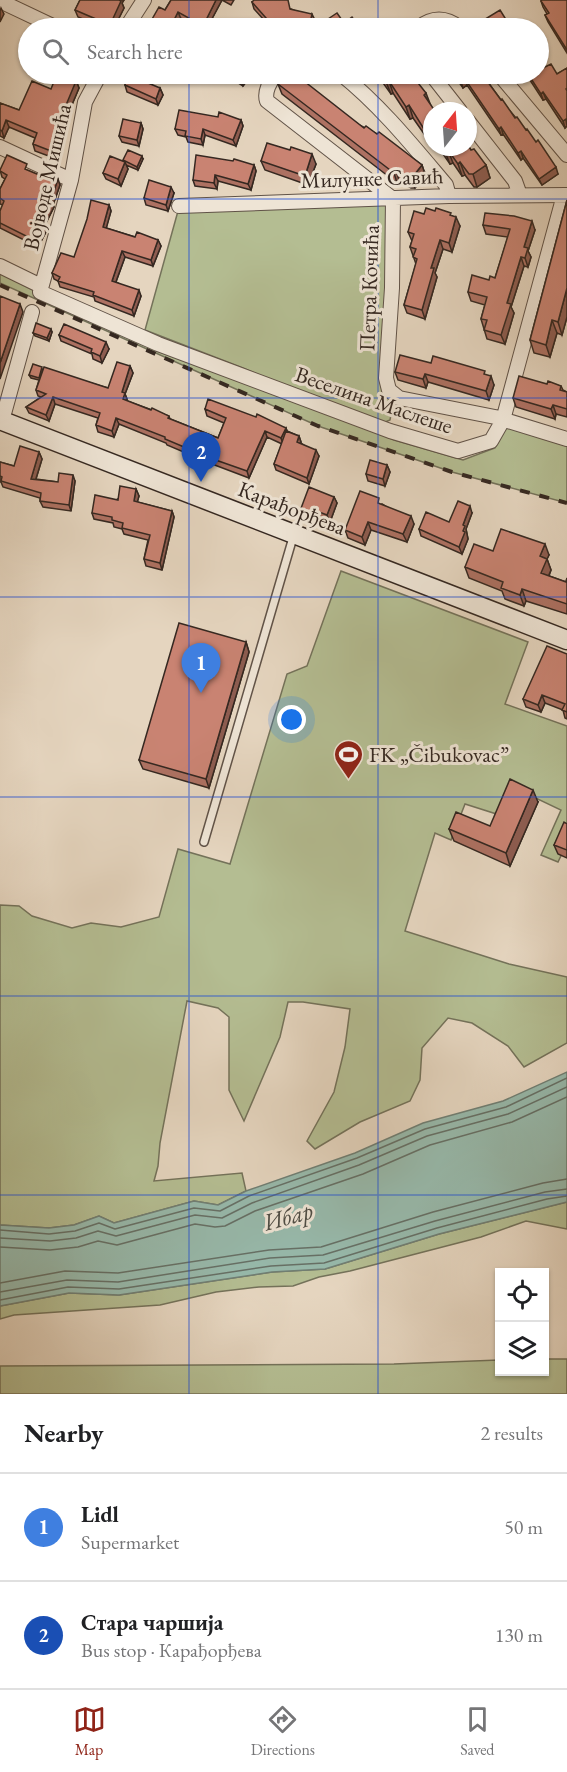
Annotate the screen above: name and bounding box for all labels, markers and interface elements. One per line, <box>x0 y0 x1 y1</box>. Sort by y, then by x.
search box <box>18 18 549 84</box>
icon: search <box>39 35 72 68</box>
text: Search here <box>87 37 182 66</box>
street label: Војводе Мишића <box>16 100 78 253</box>
north arrow <box>423 102 477 156</box>
street label: Милунке Савић <box>300 161 444 195</box>
street label: Петра Кочића <box>352 224 386 352</box>
street label: Веселина Маслеше <box>291 359 457 441</box>
pin: 2 <box>182 432 220 482</box>
street label: Карађорђева <box>234 474 350 542</box>
pin: 1 <box>182 644 220 693</box>
your location <box>277 705 306 734</box>
sports icon: FK „Čibukovac” <box>332 738 364 780</box>
place label: FK „Čibukovac” <box>369 740 509 769</box>
water label: Ибар <box>259 1194 316 1238</box>
map controls <box>495 1268 549 1376</box>
button: locate <box>495 1268 549 1322</box>
button: layers <box>495 1322 549 1376</box>
text: Nearby <box>24 1416 104 1450</box>
text: 2 results <box>480 1420 543 1446</box>
text: Lidl <box>81 1500 119 1529</box>
text: 1 <box>38 1514 49 1540</box>
text: 50 m <box>504 1514 543 1540</box>
text: Supermarket <box>81 1529 179 1555</box>
text: Стара чаршија <box>81 1608 223 1637</box>
text: 2 <box>38 1622 49 1648</box>
text: 130 m <box>495 1622 543 1648</box>
text: Bus stop · Карађорђева <box>81 1637 262 1663</box>
tab: Map <box>73 1703 106 1760</box>
tab: Directions <box>251 1703 315 1760</box>
tab: Saved <box>460 1703 494 1760</box>

